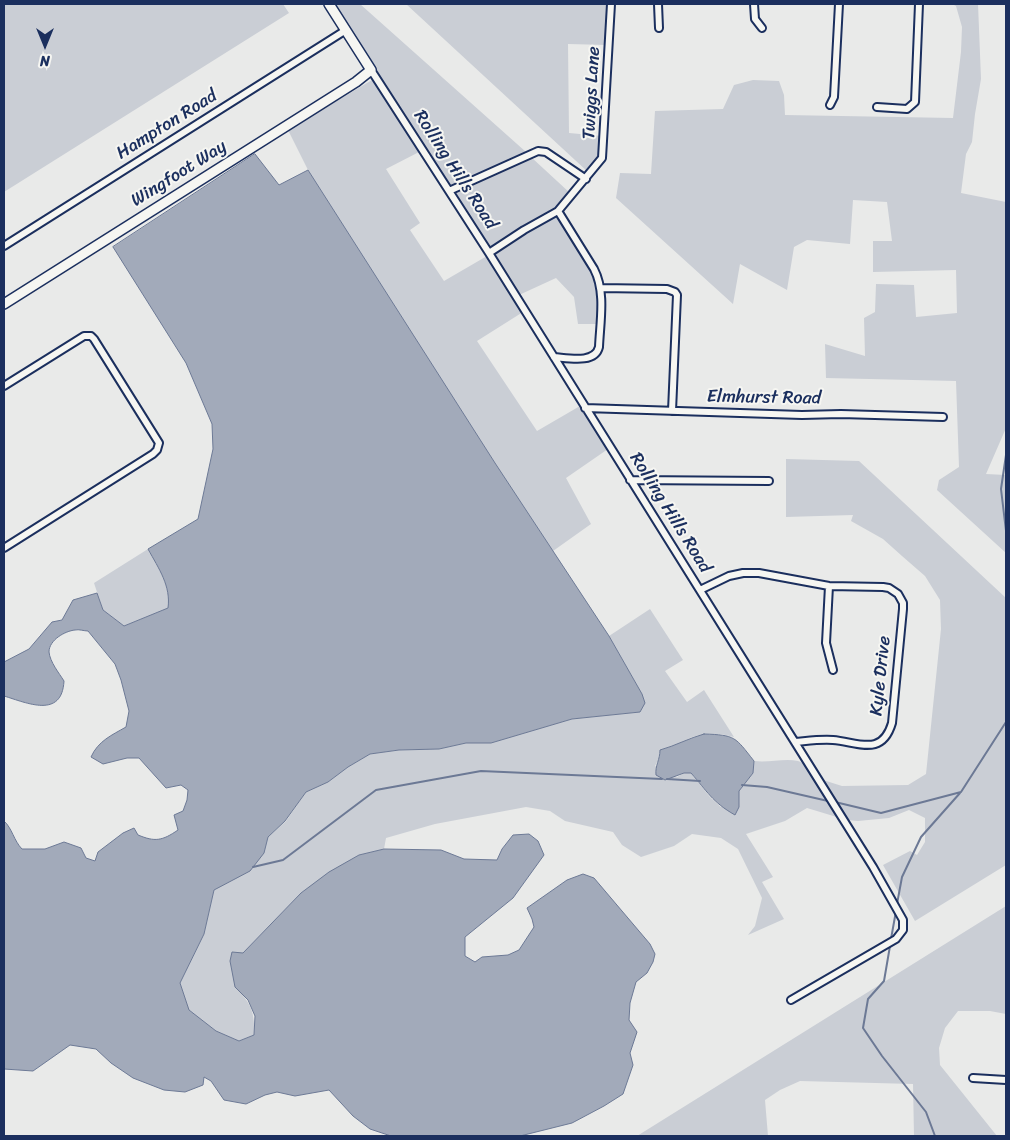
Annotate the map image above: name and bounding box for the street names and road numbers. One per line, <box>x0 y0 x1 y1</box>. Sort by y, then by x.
street label: Twiggs Lane <box>579 46 605 140</box>
street label: Hampton Road <box>113 86 221 164</box>
street label: Rolling Hills Road <box>409 106 501 234</box>
street label: Wingfoot Way <box>127 136 231 212</box>
street label: Elmhurst Road <box>707 386 821 410</box>
street label: Rolling Hills Road <box>624 449 716 577</box>
street label: Kyle Drive <box>866 635 896 717</box>

